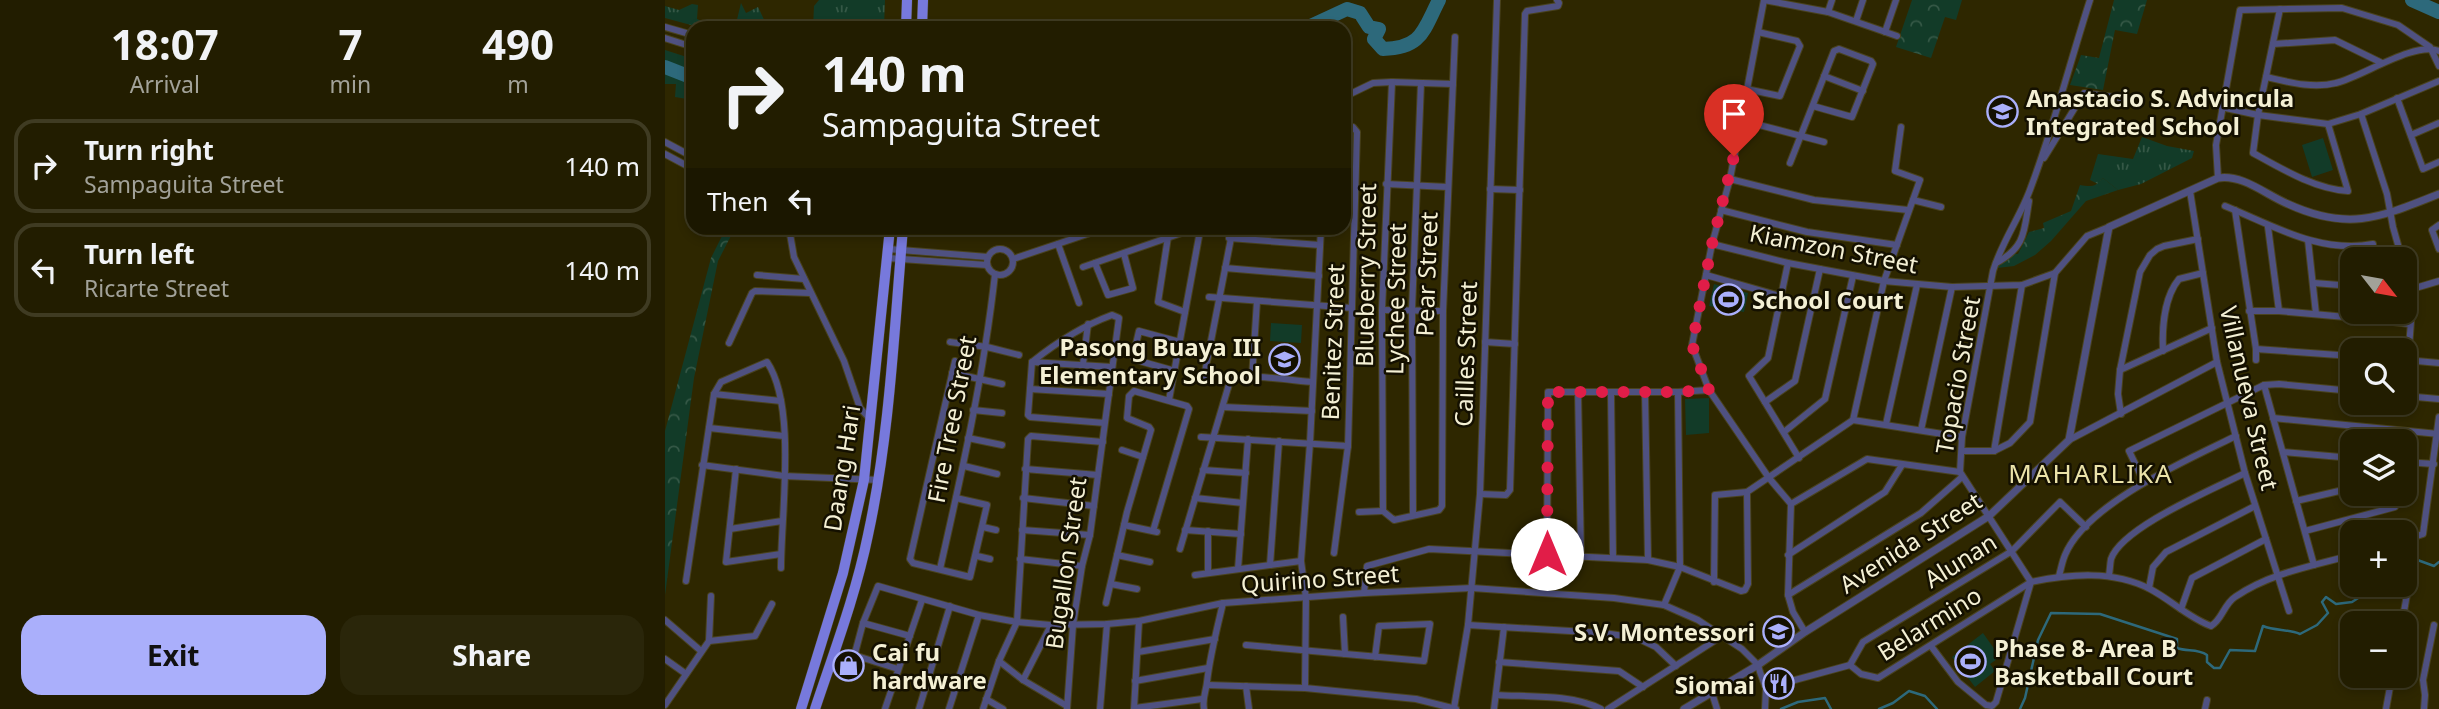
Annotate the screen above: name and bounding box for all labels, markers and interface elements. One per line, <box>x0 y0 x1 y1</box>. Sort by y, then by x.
text: 18:07 <box>111 15 219 72</box>
text: 7 <box>338 15 362 72</box>
text: 490 <box>482 15 554 72</box>
text: 140 m <box>822 40 967 106</box>
icon: right <box>707 49 798 140</box>
text: Arrival <box>130 68 200 100</box>
text: min <box>330 68 371 100</box>
text: m <box>507 68 529 100</box>
place label: Anastacio S. Advincula Integrated School <box>2026 81 2294 142</box>
pin <box>1704 84 1764 156</box>
school or university icon: Anastacio S. Advincula Integrated School <box>1986 94 2020 128</box>
icon: arrive <box>1715 95 1753 133</box>
text: Sampaguita Street <box>822 103 1100 146</box>
text: Turn right <box>84 132 214 168</box>
icon: right <box>25 147 63 185</box>
text: 140 m <box>564 148 640 184</box>
text: Sampaguita Street <box>84 168 284 200</box>
icon: left <box>782 182 820 220</box>
text: Then <box>707 183 768 219</box>
street label: Blueberry Street <box>1347 183 1383 367</box>
street label: Pear Street <box>1407 211 1445 337</box>
street label: Kiamzon Street <box>1747 216 1921 281</box>
street label: Lychee Street <box>1377 223 1413 375</box>
text: Turn left <box>84 236 195 272</box>
north arrow <box>2340 247 2417 324</box>
map controls <box>2340 247 2417 688</box>
icon: left <box>25 251 63 289</box>
text: 140 m <box>564 252 640 288</box>
street label: Benitez Street <box>1313 263 1351 421</box>
text: Ricarte Street <box>84 272 229 304</box>
street label: Cailles Street <box>1446 280 1484 427</box>
sports icon: School Court <box>1712 282 1746 316</box>
place label: School Court <box>1752 283 1904 316</box>
street label: Topacio Street <box>1927 293 1987 457</box>
street label: Villanueva Street <box>2213 303 2287 494</box>
place label: Pasong Buaya III Elementary School <box>1039 330 1261 391</box>
street label: Fire Tree Street <box>919 332 983 505</box>
button: search <box>2340 338 2417 415</box>
school or university icon: Pasong Buaya III Elementary School <box>1267 343 1301 377</box>
street label: Daang Hari <box>815 402 867 534</box>
button: layers <box>2340 429 2417 506</box>
district label: MAHARLIKA <box>2008 455 2174 491</box>
street label: Bugallon Street <box>1037 474 1093 651</box>
street label: Avenida Street <box>1832 483 1988 600</box>
position arrow <box>1510 517 1584 591</box>
button: + <box>2340 520 2417 597</box>
street label: Alunan <box>1918 525 2002 595</box>
street label: Quirino Street <box>1240 556 1401 600</box>
street label: Belarmino <box>1871 578 1987 668</box>
button: − <box>2340 611 2417 688</box>
school or university icon: S.V. Montessori <box>1761 614 1795 648</box>
button: Exit <box>21 615 326 695</box>
button: Share <box>340 615 644 695</box>
place label: S.V. Montessori <box>1574 615 1755 648</box>
place label: Phase 8- Area B Basketball Court <box>1994 631 2193 692</box>
place label: Cai fu hardware <box>872 635 987 696</box>
sports icon: Phase 8- Area B Basketball Court <box>1954 644 1988 678</box>
shop icon: Cai fu hardware <box>832 648 866 682</box>
restaurant icon: Siomai <box>1761 667 1795 701</box>
place label: Siomai <box>1675 668 1755 701</box>

